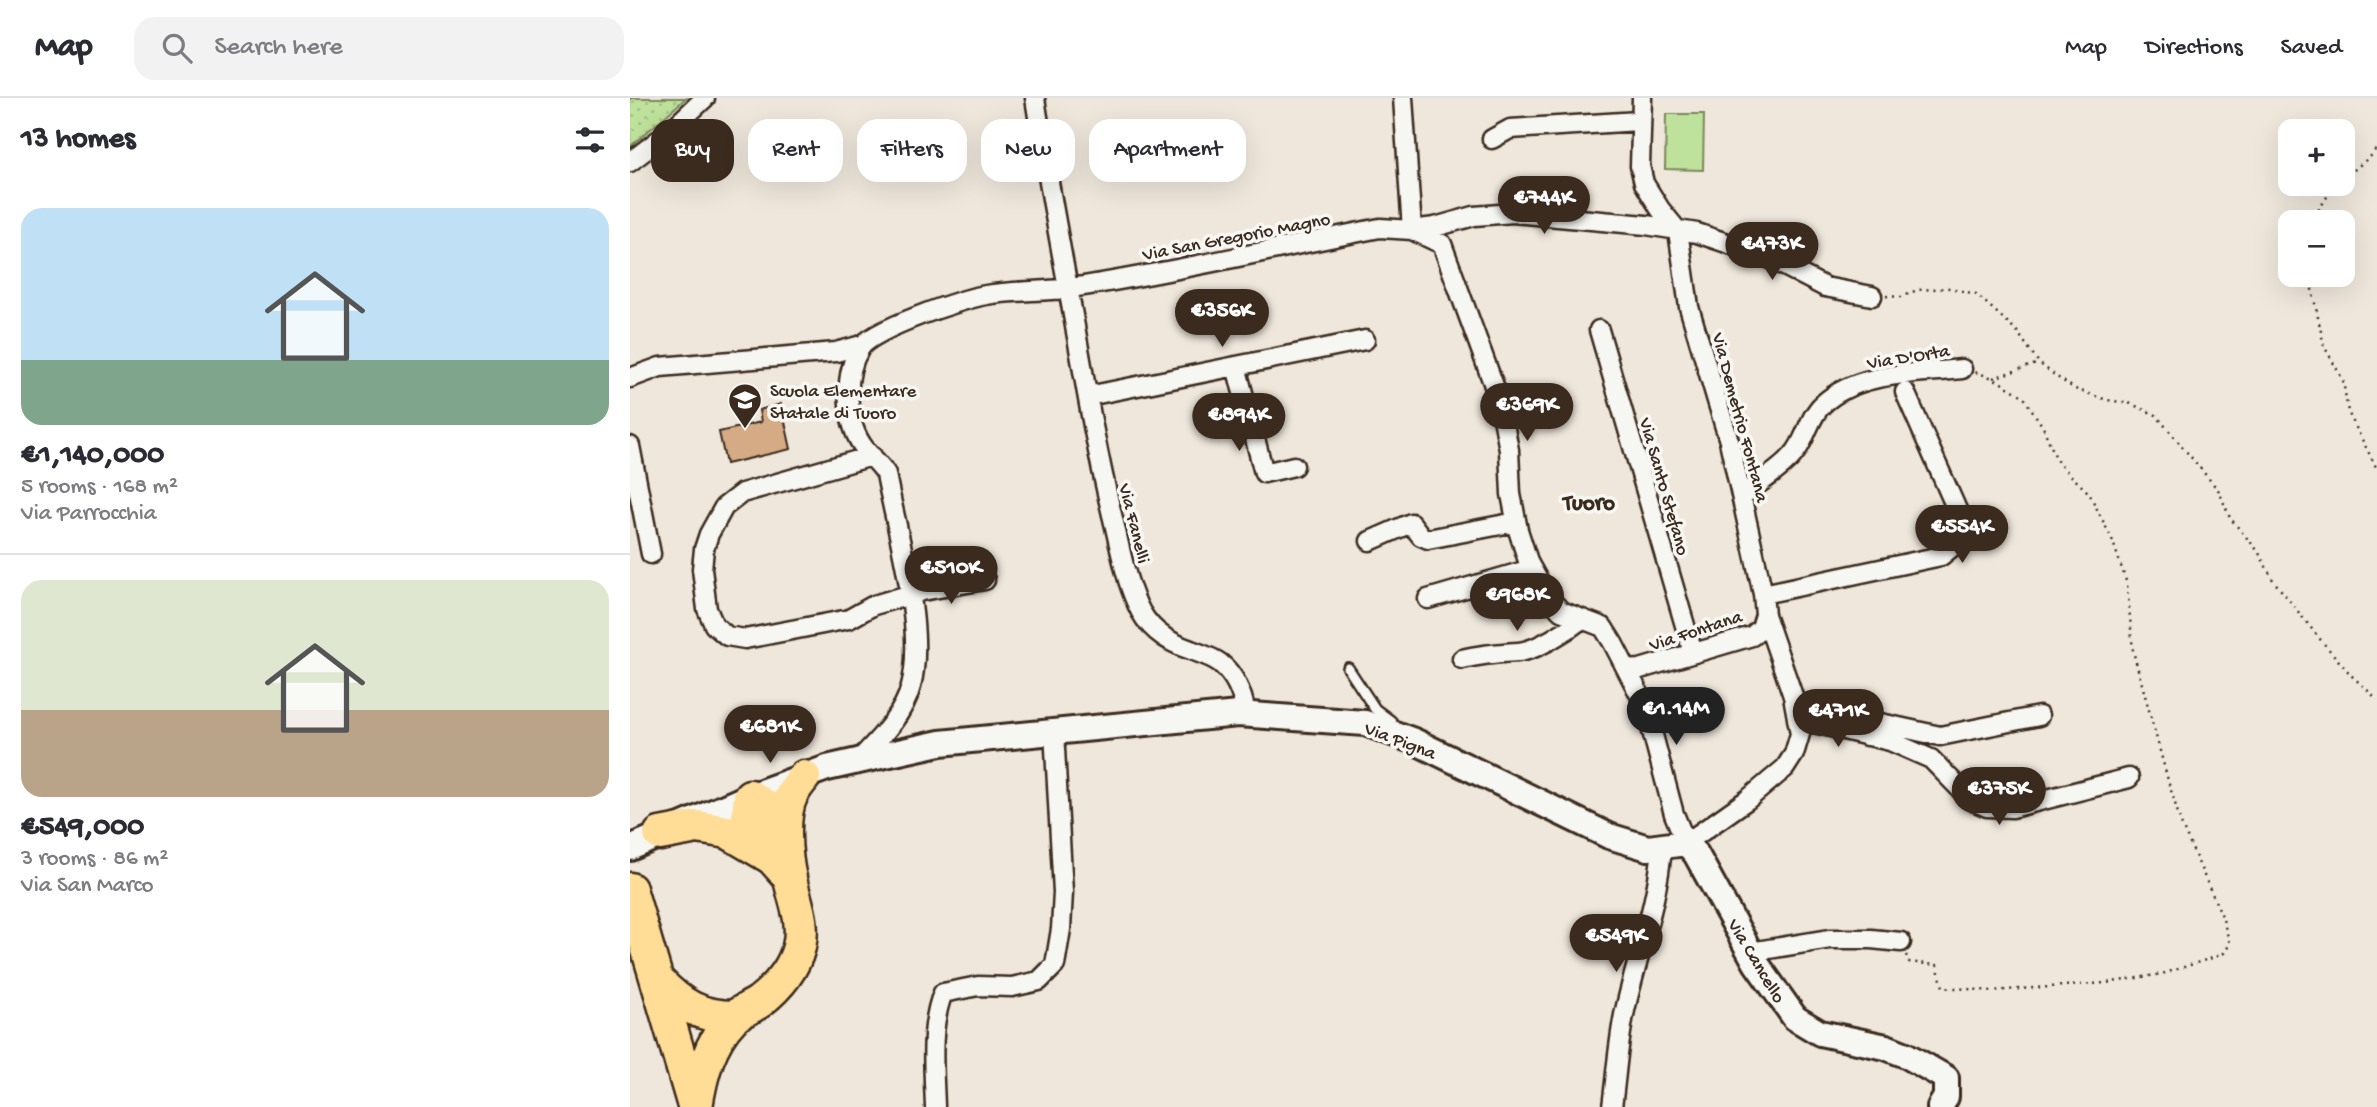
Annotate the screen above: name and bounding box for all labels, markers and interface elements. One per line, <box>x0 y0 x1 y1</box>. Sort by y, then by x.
search box <box>134 17 624 80</box>
text: Map <box>35 29 92 67</box>
icon: search <box>158 29 196 67</box>
text: Search here <box>214 33 343 64</box>
text: Map <box>2065 34 2107 63</box>
text: Directions <box>2145 34 2243 63</box>
text: Saved <box>2281 34 2342 63</box>
chip: Buy <box>651 119 734 182</box>
chip: Rent <box>748 119 843 182</box>
chip: Filters <box>857 119 967 182</box>
chip: New <box>981 119 1075 182</box>
chip: Apartment <box>1089 119 1246 182</box>
map controls <box>2278 119 2355 287</box>
button: + <box>2278 119 2355 196</box>
icon: filters <box>571 121 609 159</box>
text: 13 homes <box>21 123 135 158</box>
pin: €744K <box>1495 176 1593 236</box>
text: €744K <box>1514 185 1574 212</box>
street label: Via San Gregorio Magno <box>1140 209 1332 268</box>
button: − <box>2278 210 2355 287</box>
pin: €473K <box>1723 222 1821 282</box>
text: €473K <box>1741 231 1803 258</box>
icon: home <box>252 253 378 379</box>
pin: €356K <box>1173 289 1271 349</box>
text: €356K <box>1191 298 1253 325</box>
street label: Via Demetrio Fontana <box>1705 330 1773 507</box>
street label: Via D'Orta <box>1865 340 1953 376</box>
school or university icon: Scuola Elementare Statale di Tuoro <box>726 381 764 430</box>
place label: Scuola Elementare Statale di Tuoro <box>770 381 916 426</box>
pin: €369K <box>1478 384 1576 443</box>
text: €369K <box>1496 392 1558 419</box>
pin: €894K <box>1190 394 1288 453</box>
text: €894K <box>1208 402 1270 429</box>
street label: Via Santo Stefano <box>1632 415 1693 558</box>
text: €1,140,000 <box>21 439 164 474</box>
text: 5 rooms · 168 m² <box>21 474 178 501</box>
street label: Via Fanelli <box>1111 481 1154 566</box>
district label: Tuoro <box>1561 491 1615 518</box>
text: Via Parrocchia <box>21 501 156 528</box>
pin: €554K <box>1913 505 2011 565</box>
text: €554K <box>1931 514 1993 541</box>
pin: €510K <box>902 546 1000 606</box>
text: €510K <box>921 555 981 582</box>
pin: €968K <box>1468 574 1566 633</box>
text: €968K <box>1486 582 1548 609</box>
street label: Via Fontana <box>1646 606 1747 658</box>
icon: home <box>252 625 378 751</box>
pin: €1.14M <box>1619 688 1733 747</box>
pin: €471K <box>1789 690 1887 749</box>
text: €1.14M <box>1643 696 1709 723</box>
text: €471K <box>1809 698 1867 725</box>
pin: €681K <box>721 706 819 765</box>
text: €681K <box>740 714 800 741</box>
street label: Via Pigna <box>1360 718 1440 767</box>
pin: €375K <box>1950 768 2048 827</box>
text: €375K <box>1968 776 2030 803</box>
text: €549,000 <box>21 811 144 846</box>
text: 3 rooms · 86 m² <box>21 846 168 873</box>
text: Via San Marco <box>21 873 153 900</box>
pin: €549K <box>1567 914 1665 974</box>
street label: Via Cancello <box>1720 915 1789 1008</box>
text: €549K <box>1586 923 1646 950</box>

